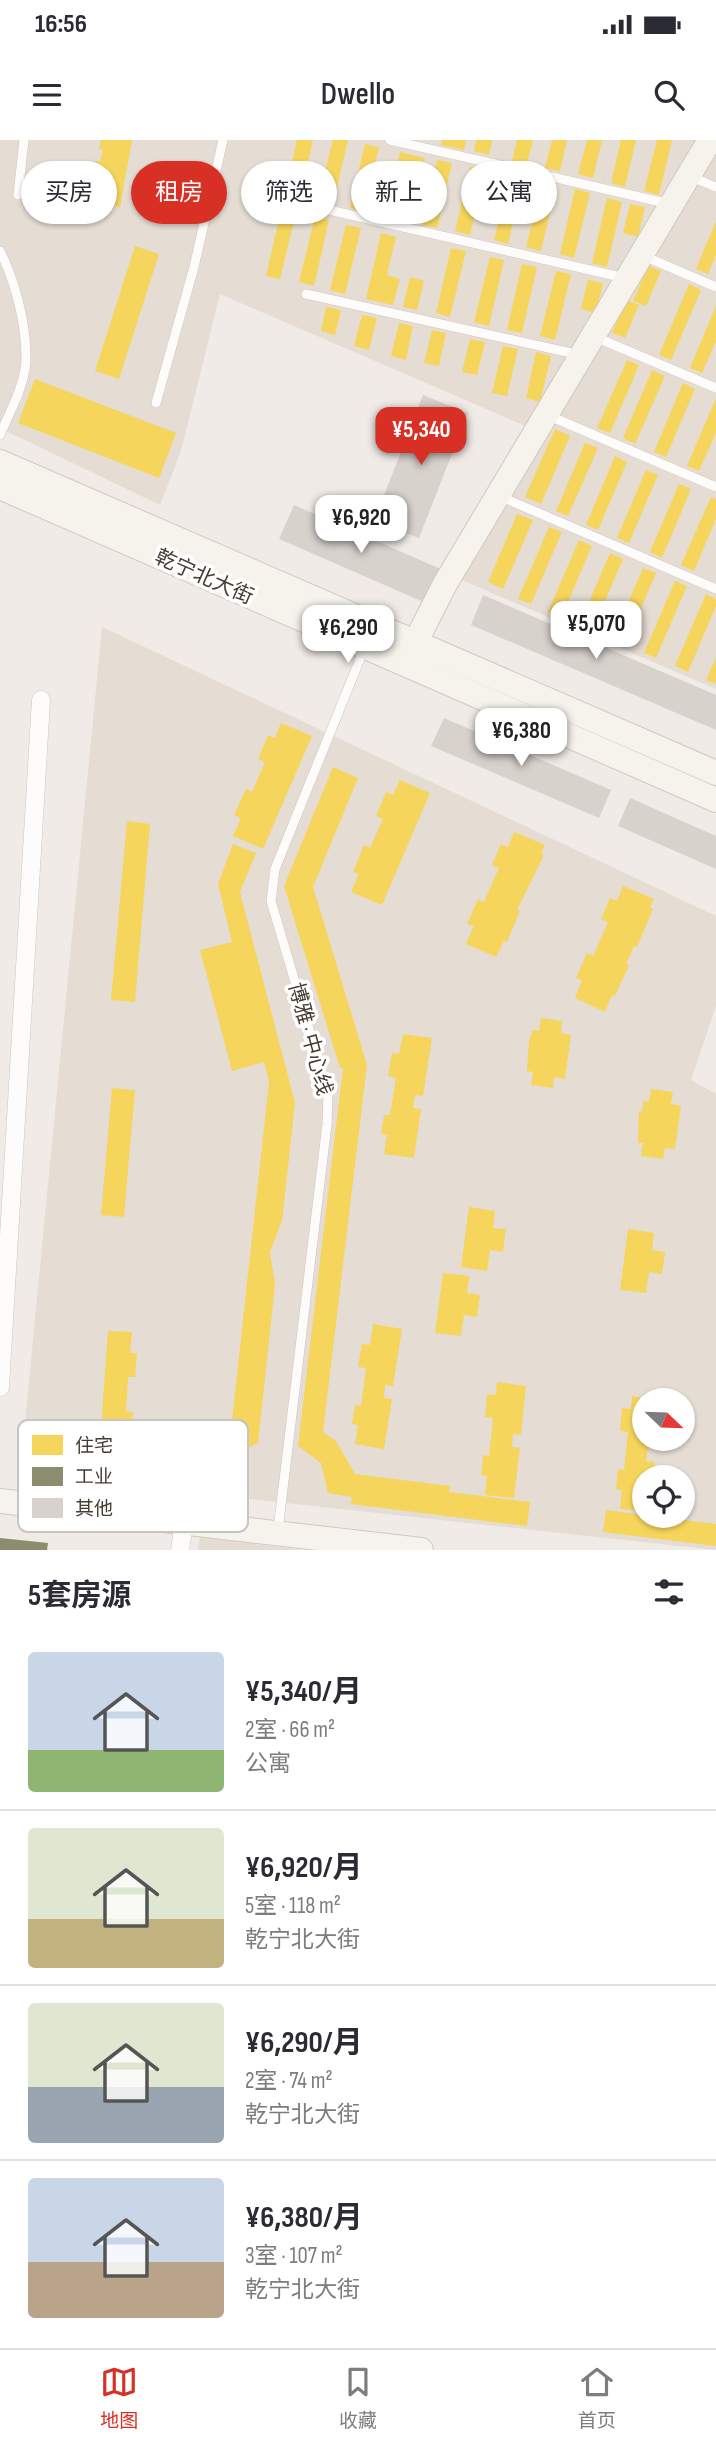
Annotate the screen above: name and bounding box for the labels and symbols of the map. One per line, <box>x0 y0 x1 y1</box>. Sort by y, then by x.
pin: ¥5,340 <box>364 408 478 467</box>
pin: ¥6,920 <box>304 496 418 555</box>
street label: 乾宁北大街 <box>151 544 257 610</box>
pin: ¥5,070 <box>539 602 653 661</box>
pin: ¥6,290 <box>291 606 405 665</box>
pin: ¥6,380 <box>464 708 578 768</box>
street label: 博雅 · 中心线 <box>283 980 337 1098</box>
north arrow <box>632 1388 695 1451</box>
legend <box>18 1420 248 1532</box>
text: 住宅 <box>75 1435 113 1458</box>
text: 工业 <box>75 1466 113 1489</box>
text: 其他 <box>75 1498 113 1521</box>

